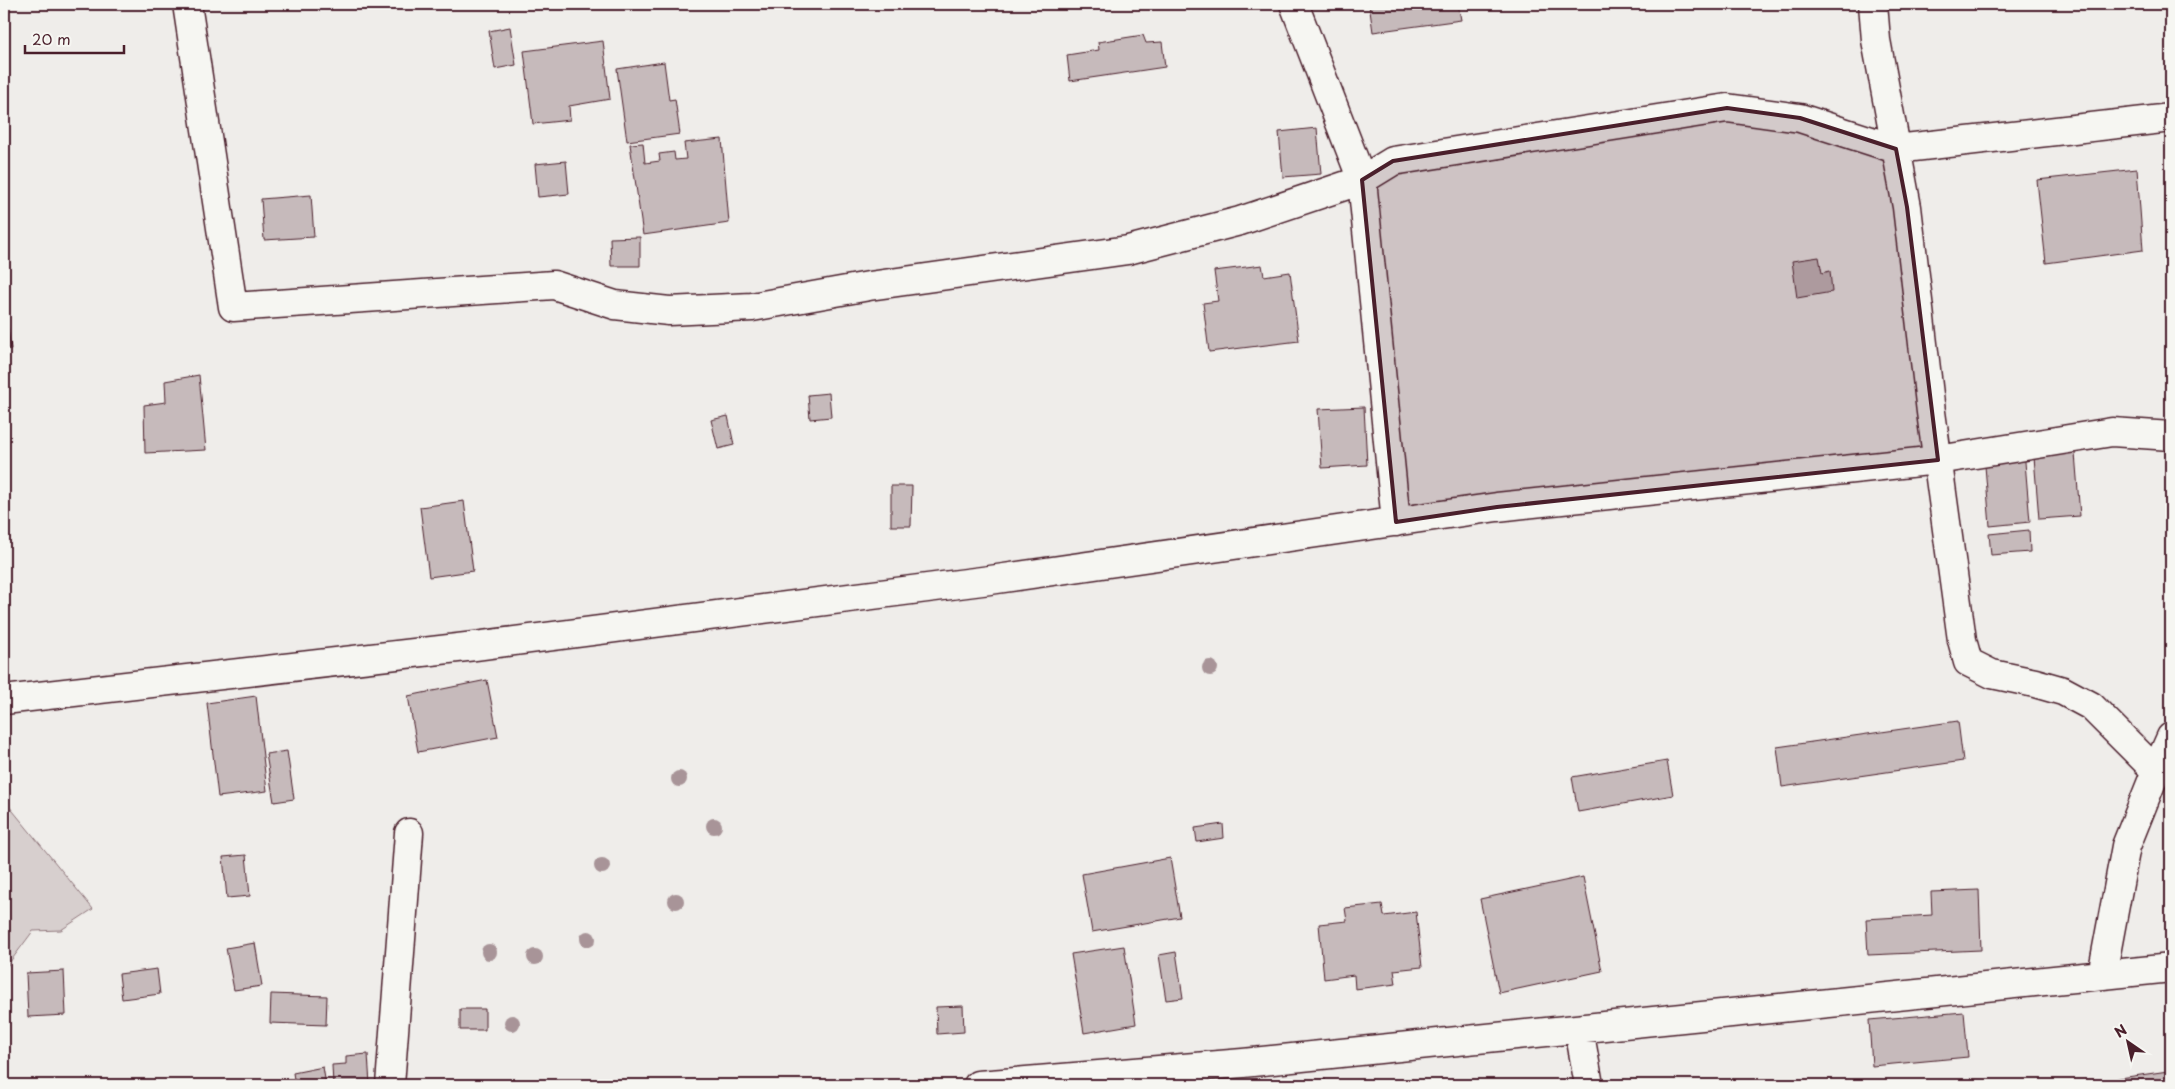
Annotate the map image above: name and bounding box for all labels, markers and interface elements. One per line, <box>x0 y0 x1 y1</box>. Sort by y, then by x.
scale bar <box>25 22 124 54</box>
text: 20 m <box>32 27 71 50</box>
north arrow <box>2102 1016 2152 1066</box>
text: N <box>2110 1019 2131 1043</box>

